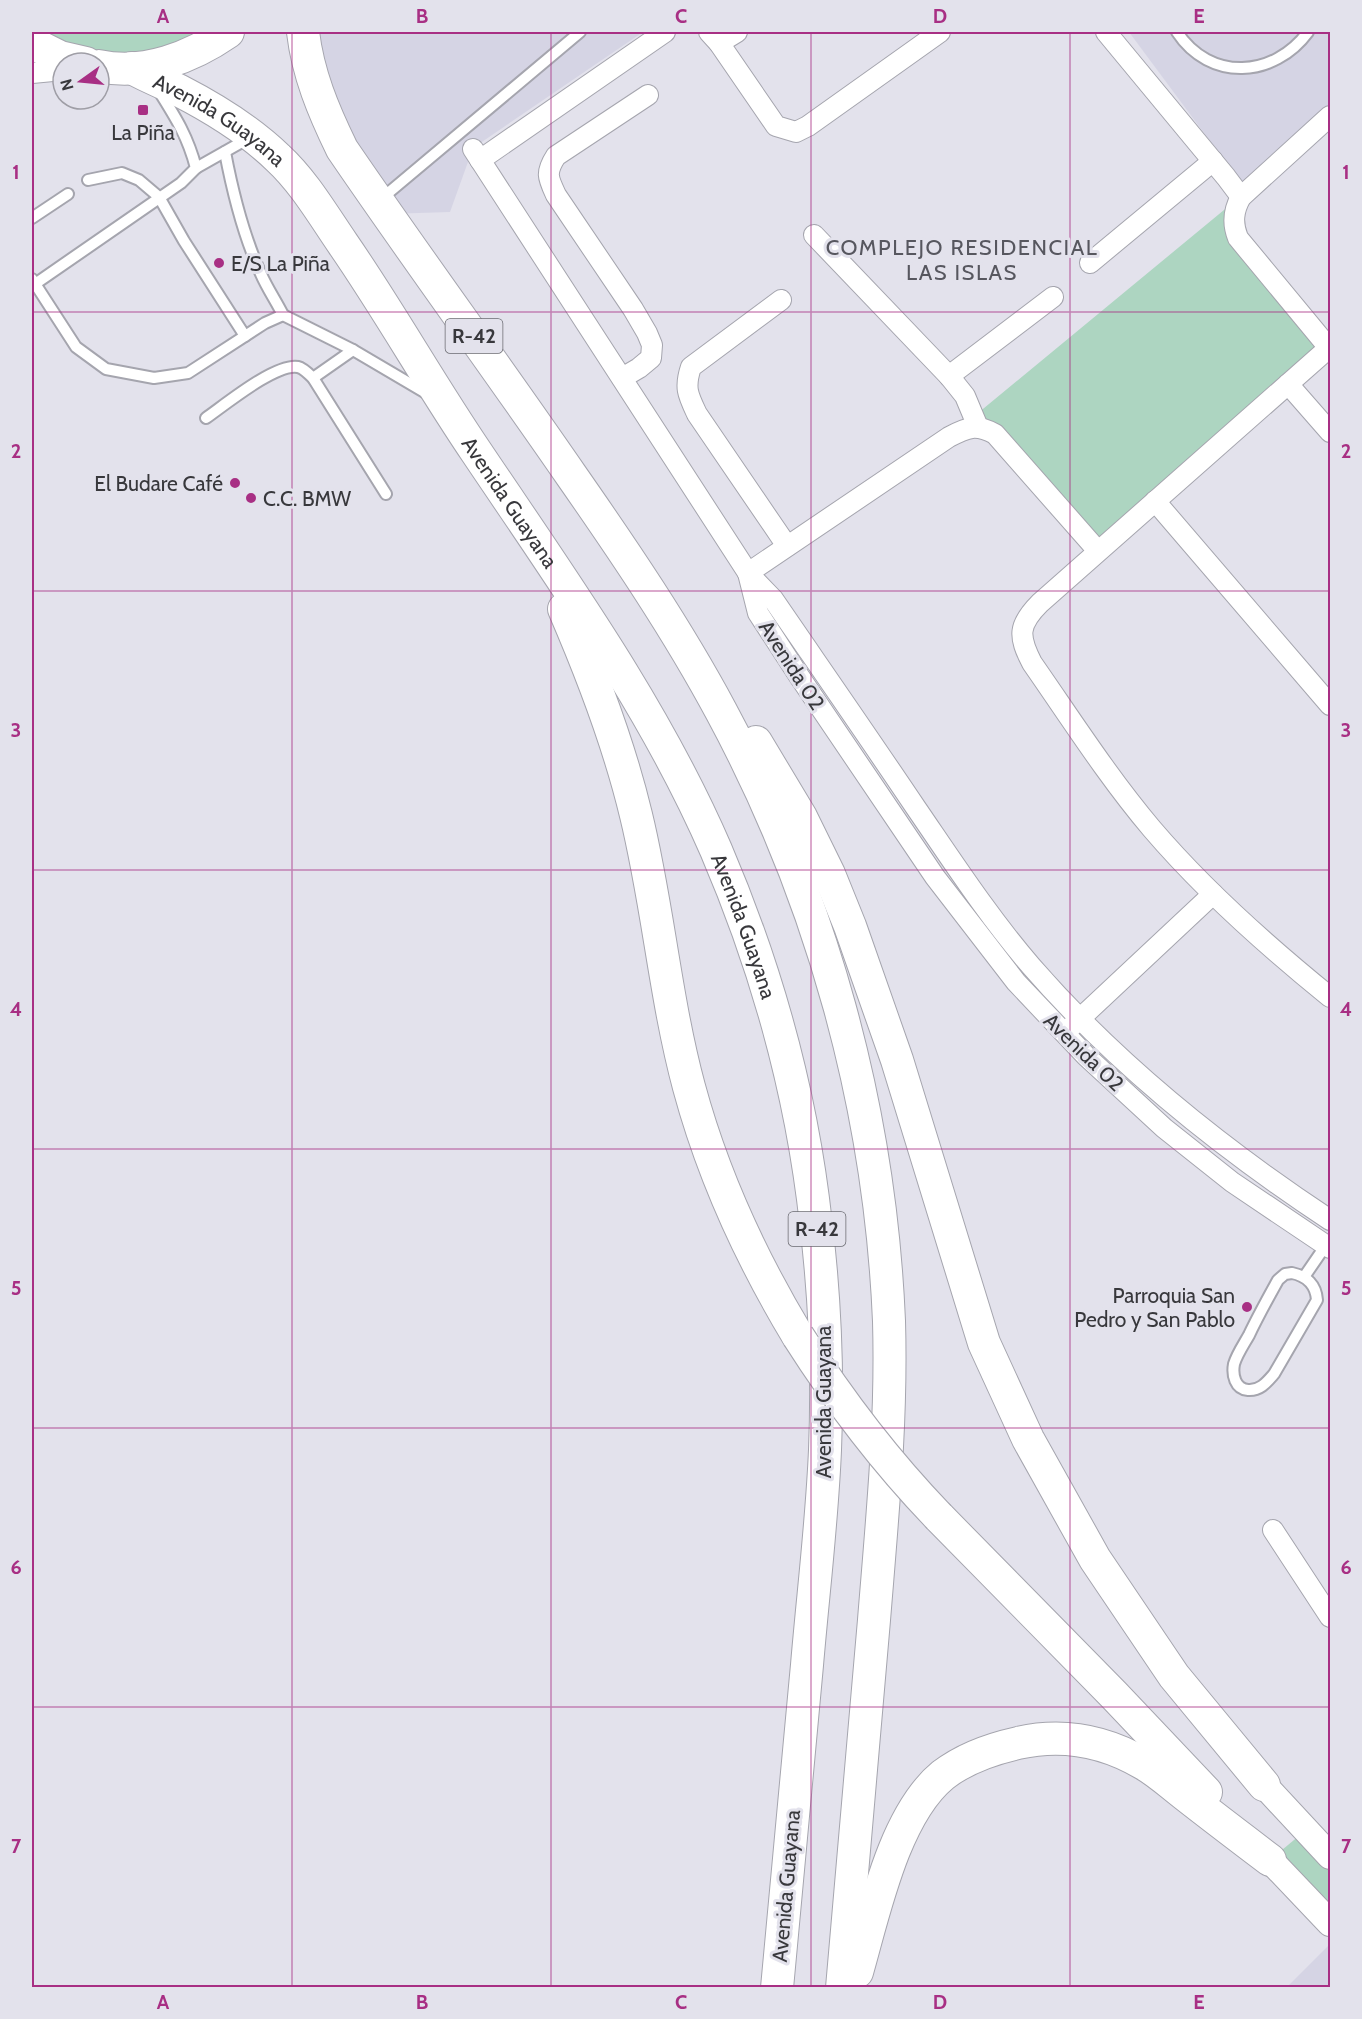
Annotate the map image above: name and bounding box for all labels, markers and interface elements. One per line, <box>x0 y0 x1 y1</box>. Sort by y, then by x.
text: A <box>157 4 170 28</box>
text: B <box>416 4 428 28</box>
text: C <box>675 4 687 28</box>
text: D <box>933 4 947 28</box>
text: E <box>1193 4 1205 28</box>
north arrow <box>51 51 111 111</box>
street label: Avenida Guayana <box>150 68 291 171</box>
text: N <box>56 77 78 93</box>
marker: La Piña <box>136 103 150 117</box>
place label: La Piña <box>111 120 175 145</box>
text: 1 <box>12 160 20 184</box>
text: 1 <box>1342 160 1350 184</box>
district label: COMPLEJO RESIDENCIAL LAS ISLAS <box>826 234 1098 286</box>
place label: E/S La Piña <box>231 251 330 276</box>
marker: E/S La Piña <box>212 256 226 270</box>
road number: R-42 <box>446 319 502 353</box>
street label: Avenida Guayana <box>457 432 563 572</box>
text: 2 <box>11 439 21 463</box>
text: 2 <box>1341 439 1351 463</box>
place label: El Budare Café <box>94 471 223 496</box>
marker: El Budare Café <box>228 476 242 490</box>
place label: C.C. BMW <box>263 486 351 511</box>
marker: C.C. BMW <box>244 491 258 505</box>
street label: Avenida 02 <box>754 616 830 714</box>
text: 3 <box>11 718 21 742</box>
text: 3 <box>1341 718 1351 742</box>
street label: Avenida Guayana <box>706 850 782 1002</box>
text: 4 <box>10 997 22 1021</box>
text: 4 <box>1340 997 1352 1021</box>
street label: Avenida 02 <box>1039 1008 1129 1096</box>
road number: R-42 <box>788 1212 846 1246</box>
text: 5 <box>11 1276 21 1300</box>
text: 5 <box>1341 1276 1351 1300</box>
place label: Parroquia San Pedro y San Pablo <box>1074 1283 1235 1332</box>
marker: Parroquia San Pedro y San Pablo <box>1240 1300 1254 1314</box>
street label: Avenida Guayana <box>811 1326 836 1478</box>
text: 6 <box>10 1555 22 1579</box>
text: 6 <box>1340 1555 1352 1579</box>
street label: Avenida Guayana <box>767 1809 805 1963</box>
text: 7 <box>11 1834 22 1858</box>
text: 7 <box>1341 1834 1352 1858</box>
text: A <box>157 1990 170 2014</box>
text: B <box>416 1990 428 2014</box>
text: C <box>675 1990 687 2014</box>
text: D <box>933 1990 947 2014</box>
text: E <box>1193 1990 1205 2014</box>

